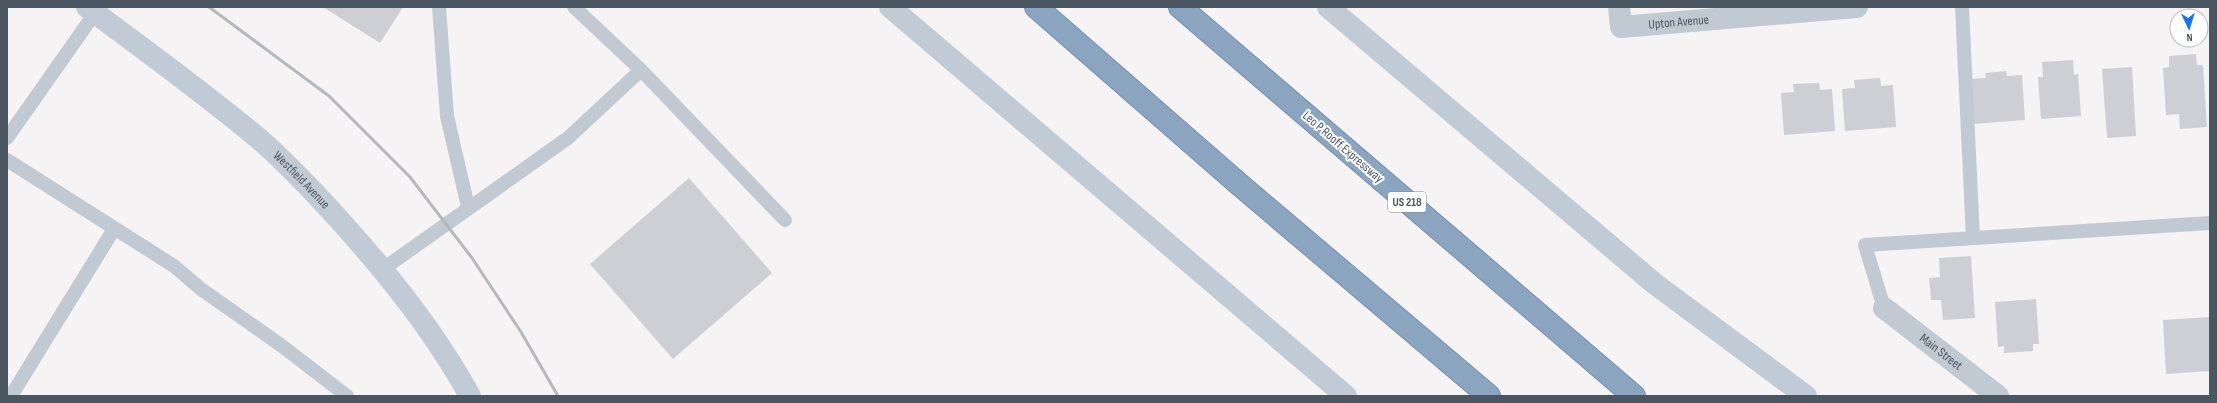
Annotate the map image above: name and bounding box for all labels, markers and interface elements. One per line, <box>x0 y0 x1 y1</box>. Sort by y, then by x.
north arrow <box>2169 8 2209 48</box>
street label: Upton Avenue <box>1648 12 1710 33</box>
text: N <box>2186 31 2193 44</box>
street label: Leo P Rooff Expressway <box>1299 108 1387 186</box>
street label: Westfield Avenue <box>270 148 333 212</box>
road number: US 218 <box>1388 192 1426 212</box>
street label: Main Street <box>1916 330 1966 374</box>

